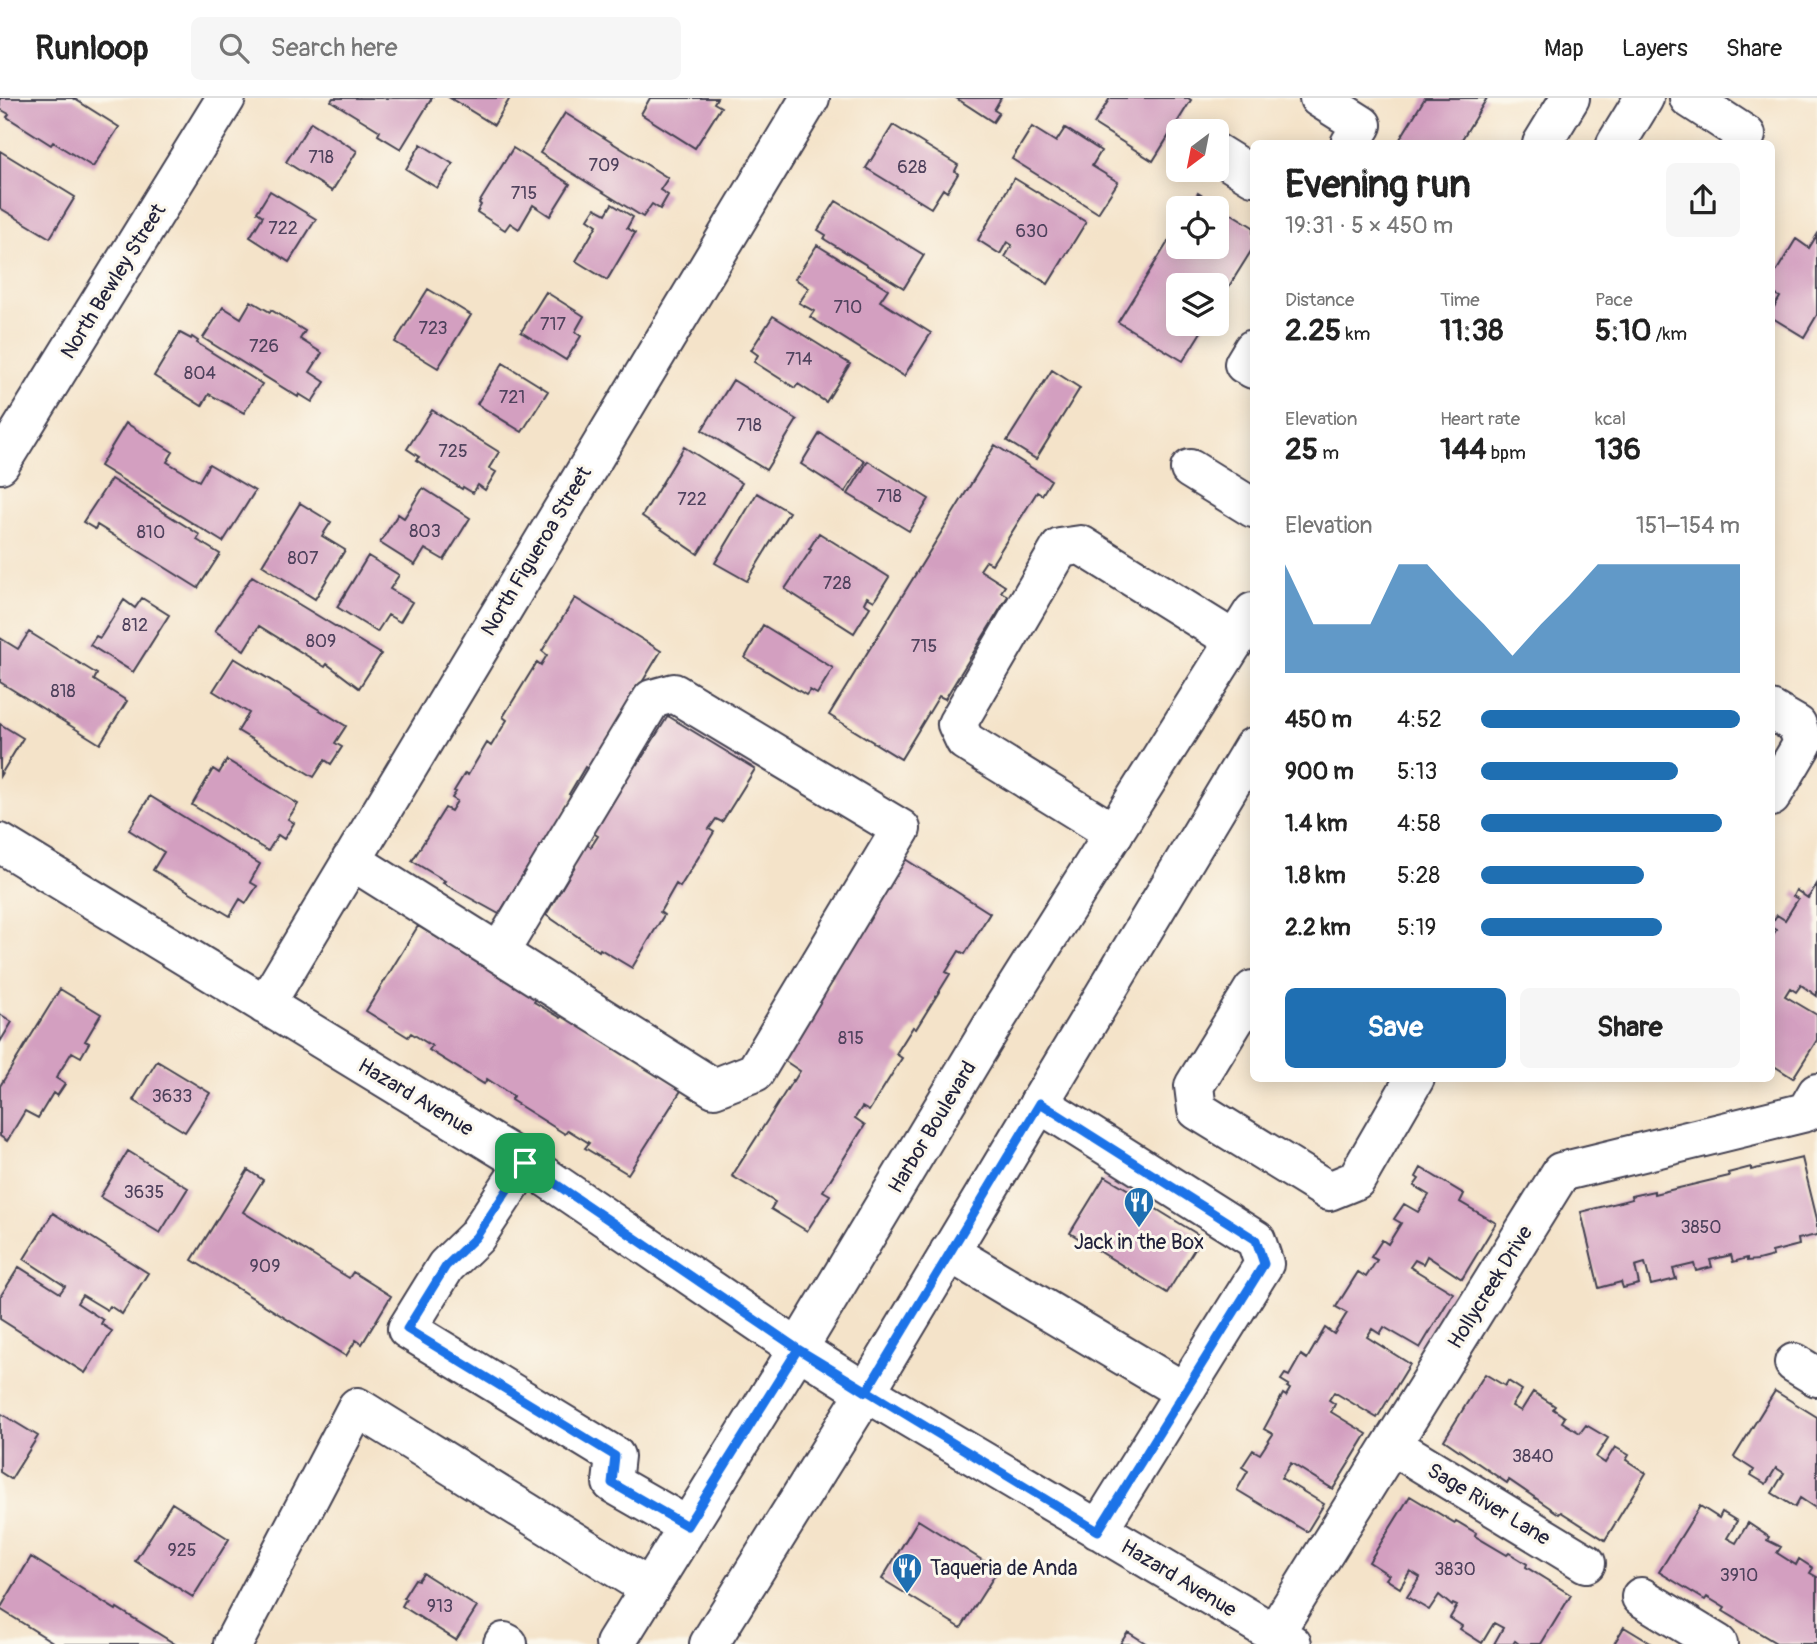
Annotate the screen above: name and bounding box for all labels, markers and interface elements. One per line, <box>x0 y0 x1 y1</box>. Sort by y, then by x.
search box <box>191 17 681 80</box>
text: Runloop <box>35 28 149 69</box>
icon: search <box>215 29 253 67</box>
text: Search here <box>271 32 398 64</box>
text: Map <box>1544 34 1584 63</box>
text: Layers <box>1622 34 1688 63</box>
text: Share <box>1726 34 1782 63</box>
north arrow <box>1166 119 1228 182</box>
map controls <box>1166 119 1229 336</box>
house number: 718 <box>308 146 334 169</box>
house number: 709 <box>588 154 620 177</box>
house number: 628 <box>897 156 927 179</box>
text: Evening run <box>1285 161 1471 209</box>
button: share <box>1666 163 1740 237</box>
house number: 715 <box>511 182 537 205</box>
button: locate <box>1166 196 1229 259</box>
street label: North Bewley Street <box>55 198 172 364</box>
text: 19:31 · 5 × 450 m <box>1285 211 1453 240</box>
house number: 722 <box>268 217 298 240</box>
house number: 630 <box>1016 220 1048 243</box>
button: layers <box>1166 273 1229 336</box>
text: Distance <box>1285 288 1354 312</box>
text: Time <box>1440 288 1480 312</box>
text: Pace <box>1595 288 1633 312</box>
house number: 710 <box>834 296 862 319</box>
text: 2.25 <box>1285 312 1341 349</box>
text: 11:38 <box>1440 312 1503 349</box>
text: 5:10 <box>1595 312 1652 349</box>
house number: 717 <box>540 313 567 336</box>
house number: 723 <box>418 317 448 340</box>
text: km <box>1341 322 1370 346</box>
text: /km <box>1652 322 1687 346</box>
house number: 726 <box>249 335 279 358</box>
house number: 714 <box>786 348 813 371</box>
house number: 804 <box>184 362 216 385</box>
house number: 721 <box>499 386 525 409</box>
text: Elevation <box>1285 407 1357 431</box>
text: Heart rate <box>1440 407 1520 431</box>
text: kcal <box>1595 407 1626 431</box>
house number: 718 <box>736 414 762 437</box>
text: 25 <box>1285 431 1318 468</box>
text: 144 <box>1440 431 1487 468</box>
text: 136 <box>1595 431 1641 468</box>
house number: 725 <box>438 440 468 463</box>
text: m <box>1318 441 1339 465</box>
text: bpm <box>1487 441 1526 465</box>
street label: North Figueroa Street <box>475 461 598 641</box>
house number: 718 <box>876 485 902 508</box>
house number: 722 <box>677 488 707 511</box>
text: Elevation <box>1285 511 1373 540</box>
text: 151–154 m <box>1636 511 1740 540</box>
house number: 803 <box>409 520 441 543</box>
house number: 810 <box>137 521 165 544</box>
house number: 807 <box>288 547 319 570</box>
house number: 728 <box>823 572 851 595</box>
house number: 812 <box>122 614 148 637</box>
house number: 809 <box>306 630 336 653</box>
house number: 715 <box>911 635 937 658</box>
house number: 818 <box>50 680 76 703</box>
text: 450 m <box>1285 705 1352 734</box>
text: 4:52 <box>1397 705 1442 734</box>
text: 900 m <box>1285 757 1354 786</box>
text: 5:13 <box>1397 757 1437 786</box>
text: 1.4 km <box>1285 809 1347 838</box>
text: 4:58 <box>1397 809 1441 838</box>
text: 1.8 km <box>1285 861 1346 890</box>
text: 5:28 <box>1397 861 1440 890</box>
text: 2.2 km <box>1285 913 1351 942</box>
text: 5:19 <box>1397 913 1436 942</box>
button: Save <box>1285 988 1506 1068</box>
button: Share <box>1520 988 1740 1068</box>
house number: 815 <box>838 1027 864 1050</box>
street label: Hazard Avenue <box>353 1052 479 1143</box>
street label: Harbor Boulevard <box>882 1056 983 1198</box>
house number: 3633 <box>152 1085 192 1108</box>
pin <box>495 1133 555 1193</box>
icon: arrive <box>506 1144 544 1182</box>
house number: 3635 <box>124 1181 164 1204</box>
restaurant icon: Jack in the Box <box>1122 1185 1156 1229</box>
house number: 3850 <box>1680 1216 1722 1239</box>
street label: Hollycreek Drive <box>1442 1220 1539 1354</box>
place label: Jack in the Box <box>1074 1229 1204 1256</box>
house number: 909 <box>250 1255 280 1278</box>
house number: 3840 <box>1512 1445 1554 1468</box>
street label: Sage River Lane <box>1422 1457 1556 1552</box>
street label: Hazard Avenue <box>1116 1533 1242 1624</box>
house number: 925 <box>167 1539 197 1562</box>
restaurant icon: Taqueria de Anda <box>890 1551 924 1595</box>
place label: Taqueria de Anda <box>930 1555 1077 1582</box>
house number: 3830 <box>1434 1558 1476 1581</box>
house number: 3910 <box>1720 1564 1758 1587</box>
house number: 913 <box>427 1595 453 1618</box>

